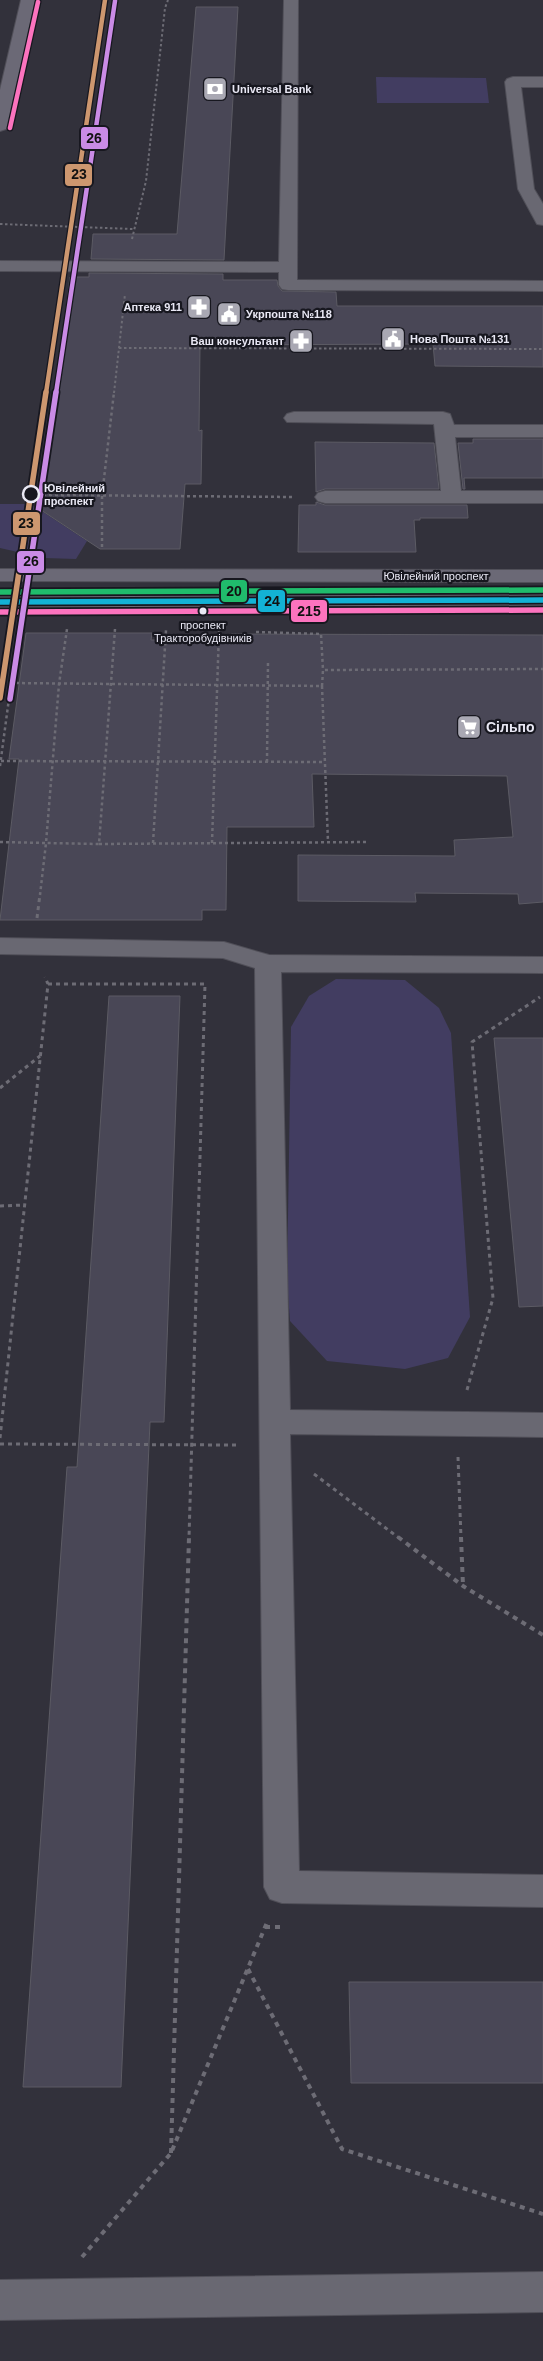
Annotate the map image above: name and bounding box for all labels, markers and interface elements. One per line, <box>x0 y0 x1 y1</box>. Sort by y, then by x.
bank icon: Universal Bank <box>202 76 228 102</box>
place label: Universal Bank <box>232 83 312 95</box>
line badge: 26 <box>80 126 109 150</box>
text: 26 <box>86 130 102 146</box>
line badge: 23 <box>64 163 93 187</box>
text: 23 <box>71 166 87 182</box>
pharmacy icon: Аптека 911 <box>186 294 212 320</box>
place label: Аптека 911 <box>123 301 182 313</box>
public building icon: Укрпошта №118 <box>216 301 242 327</box>
place label: Укрпошта №118 <box>246 308 332 320</box>
public building icon: Нова Пошта №131 <box>380 326 406 352</box>
pharmacy icon: Ваш консультант <box>288 328 314 354</box>
place label: Нова Пошта №131 <box>410 333 509 345</box>
place label: Ваш консультант <box>191 335 285 347</box>
place label: Ювілейний проспект <box>44 482 105 507</box>
marker: Ювілейний проспект <box>22 485 40 503</box>
line badge: 23 <box>12 511 41 536</box>
text: 23 <box>18 515 34 531</box>
line badge: 26 <box>16 550 45 574</box>
text: 26 <box>23 553 39 569</box>
street label: Ювілейний проспект <box>383 570 489 582</box>
line badge: 20 <box>220 579 248 603</box>
text: 20 <box>226 583 242 599</box>
line badge: 24 <box>257 589 286 613</box>
text: 24 <box>264 593 280 609</box>
line badge: 215 <box>290 599 328 623</box>
text: 215 <box>297 603 321 619</box>
marker: проспект Тракторобудівників <box>198 606 208 616</box>
place label: проспект Тракторобудівників <box>154 619 252 644</box>
supermarket icon: Сільпо <box>456 714 482 740</box>
place label: Сільпо <box>486 719 535 735</box>

